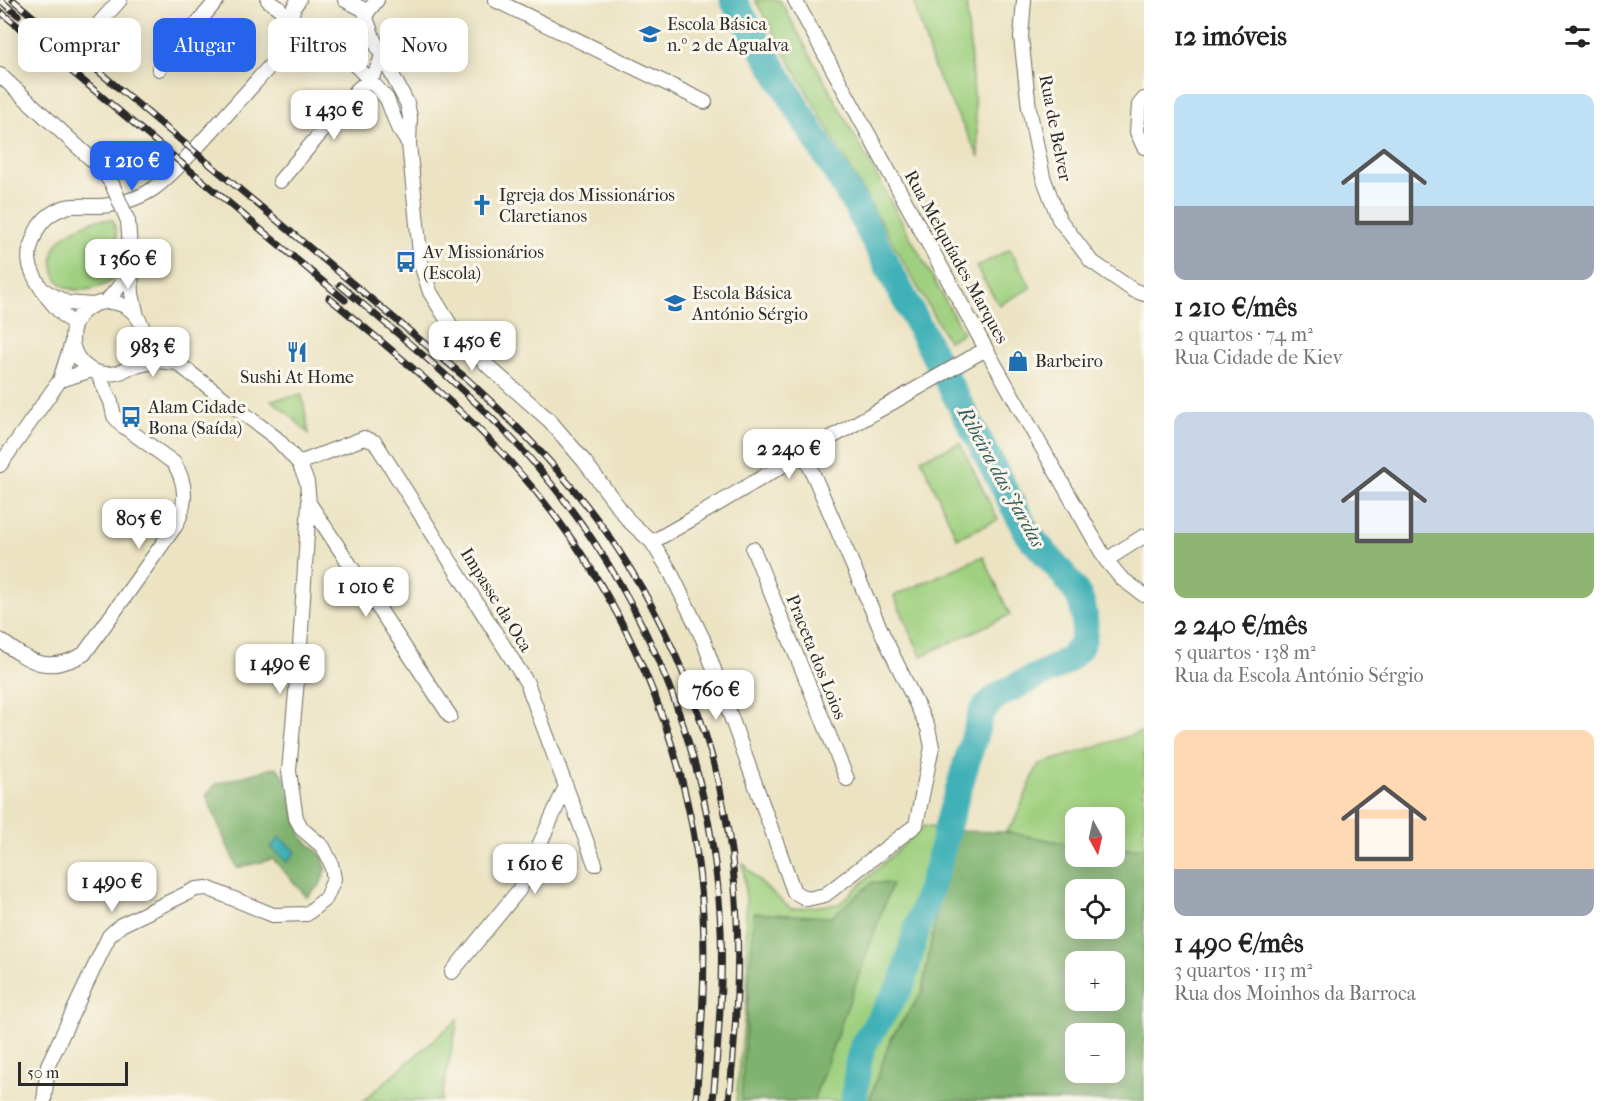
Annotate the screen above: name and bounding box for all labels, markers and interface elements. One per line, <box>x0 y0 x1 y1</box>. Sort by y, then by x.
place label: Escola Básica n.º 2 de Agualva <box>667 14 790 56</box>
chip: Comprar <box>18 18 141 72</box>
chip: Alugar <box>153 18 256 72</box>
chip: Filtros <box>268 18 368 72</box>
chip: Novo <box>380 18 468 72</box>
icon: filters <box>1561 20 1594 53</box>
text: 12 imóveis <box>1174 21 1287 52</box>
school or university icon: Escola Básica n.º 2 de Agualva <box>638 22 662 46</box>
street label: Rua de Belver <box>1034 73 1076 183</box>
pin: 1 430 € <box>279 90 389 141</box>
text: 1 430 € <box>305 98 363 121</box>
icon: home <box>1330 133 1438 241</box>
pin: 1 210 € <box>77 141 187 192</box>
text: 1 210 € <box>104 149 160 172</box>
street label: Rua Melquíades Marques <box>900 167 1013 348</box>
place label: Igreja dos Missionários Claretianos <box>499 185 675 227</box>
church icon: Igreja dos Missionários Claretianos <box>470 193 494 217</box>
pin: 1 360 € <box>73 239 183 290</box>
place label: Av Missionários (Escola) <box>422 242 544 284</box>
text: 1 360 € <box>99 247 157 270</box>
bus stop icon: Av Missionários (Escola) <box>394 250 418 274</box>
place label: Escola Básica António Sérgio <box>691 283 808 325</box>
school or university icon: Escola Básica António Sérgio <box>663 291 687 315</box>
text: 1 210 €/mês <box>1174 292 1297 323</box>
pin: 1 450 € <box>417 321 527 372</box>
text: 2 quartos · 74 m² <box>1174 323 1313 346</box>
pin: 983 € <box>111 327 195 378</box>
text: 1 450 € <box>443 329 501 352</box>
text: 983 € <box>131 335 175 358</box>
restaurant icon: Sushi At Home <box>285 340 309 364</box>
text: Rua Cidade de Kiev <box>1174 346 1342 369</box>
shop icon: Barbeiro <box>1006 349 1030 373</box>
place label: Barbeiro <box>1035 351 1103 372</box>
place label: Sushi At Home <box>240 367 354 388</box>
place label: Alam Cidade Bona (Saída) <box>147 397 246 439</box>
water label: Ribeira das Jardas <box>952 401 1050 552</box>
bus stop icon: Alam Cidade Bona (Saída) <box>119 405 143 429</box>
pin: 2 240 € <box>734 429 844 480</box>
text: 2 240 € <box>757 437 821 460</box>
icon: home <box>1330 451 1438 559</box>
pin: 805 € <box>97 499 181 550</box>
text: 805 € <box>116 507 162 530</box>
street label: Impasse da Oca <box>456 544 537 656</box>
pin: 1 010 € <box>311 567 421 618</box>
text: 1 010 € <box>338 575 394 598</box>
street label: Praceta dos Loios <box>781 592 851 723</box>
text: 2 240 €/mês <box>1174 610 1307 641</box>
text: 5 quartos · 138 m² <box>1174 641 1316 664</box>
pin: 1 490 € <box>225 644 335 695</box>
text: 1 490 € <box>250 652 310 675</box>
text: Rua da Escola António Sérgio <box>1174 664 1424 687</box>
pin: 760 € <box>674 670 758 721</box>
text: 760 € <box>692 678 740 701</box>
icon: home <box>1330 769 1438 877</box>
north arrow <box>1065 807 1125 867</box>
map controls <box>1065 807 1125 1083</box>
pin: 1 610 € <box>480 844 590 895</box>
text: 1 610 € <box>507 852 563 875</box>
pin: 1 490 € <box>57 862 167 913</box>
text: 1 490 € <box>82 870 142 893</box>
button: locate <box>1065 879 1125 939</box>
text: 1 490 €/mês <box>1174 928 1304 959</box>
button: + <box>1065 951 1125 1011</box>
text: 3 quartos · 113 m² <box>1174 959 1312 982</box>
text: Rua dos Moinhos da Barroca <box>1174 982 1416 1005</box>
button: − <box>1065 1023 1125 1083</box>
scale bar <box>18 1059 128 1086</box>
text: 50 m <box>27 1063 59 1082</box>

